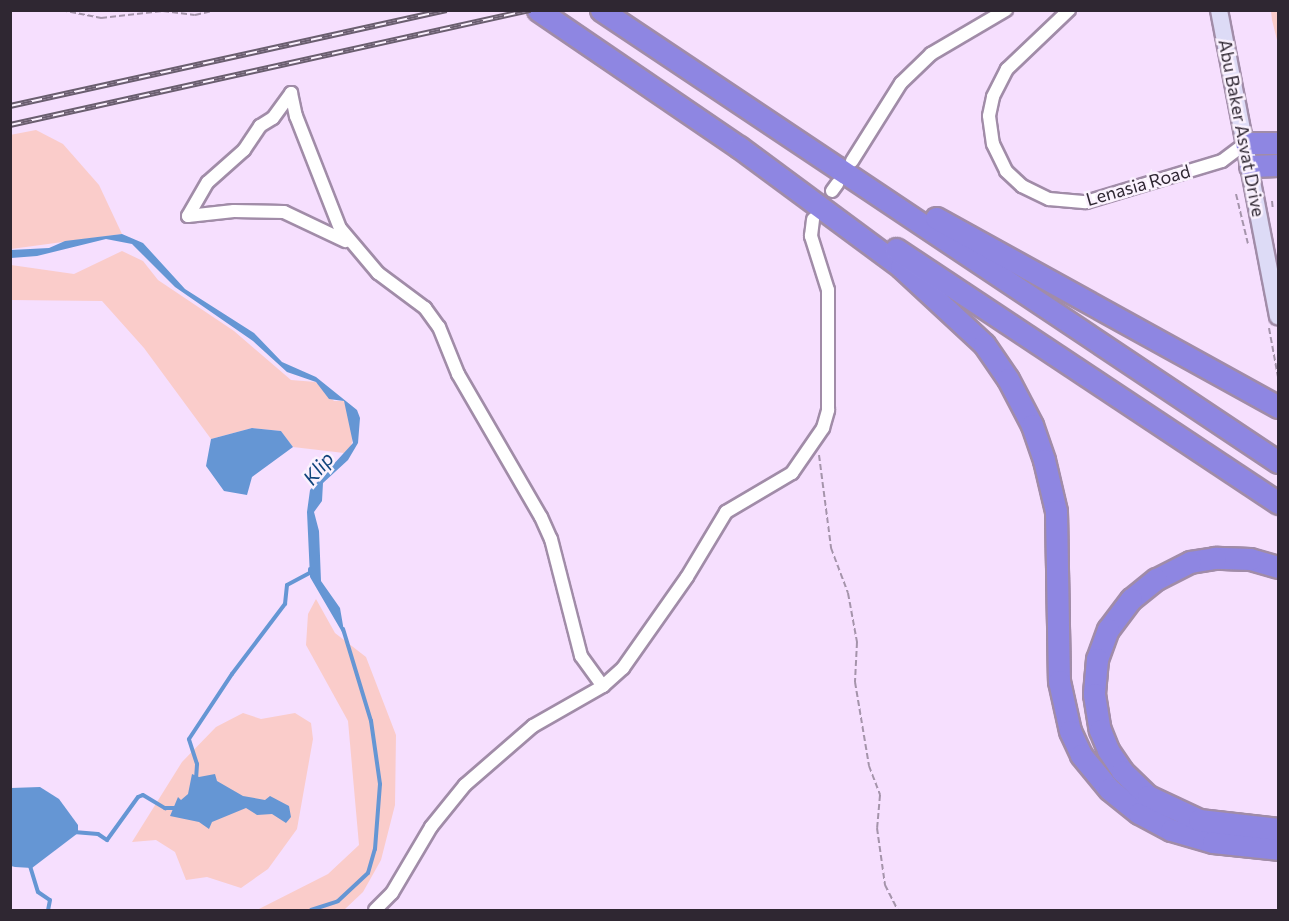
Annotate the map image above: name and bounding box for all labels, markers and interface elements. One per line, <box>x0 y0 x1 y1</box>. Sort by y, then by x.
street label: Abu Baker Asvat Drive <box>1214 37 1270 219</box>
street label: Lenasia Road <box>1083 160 1193 210</box>
water label: Klip <box>298 447 338 489</box>

